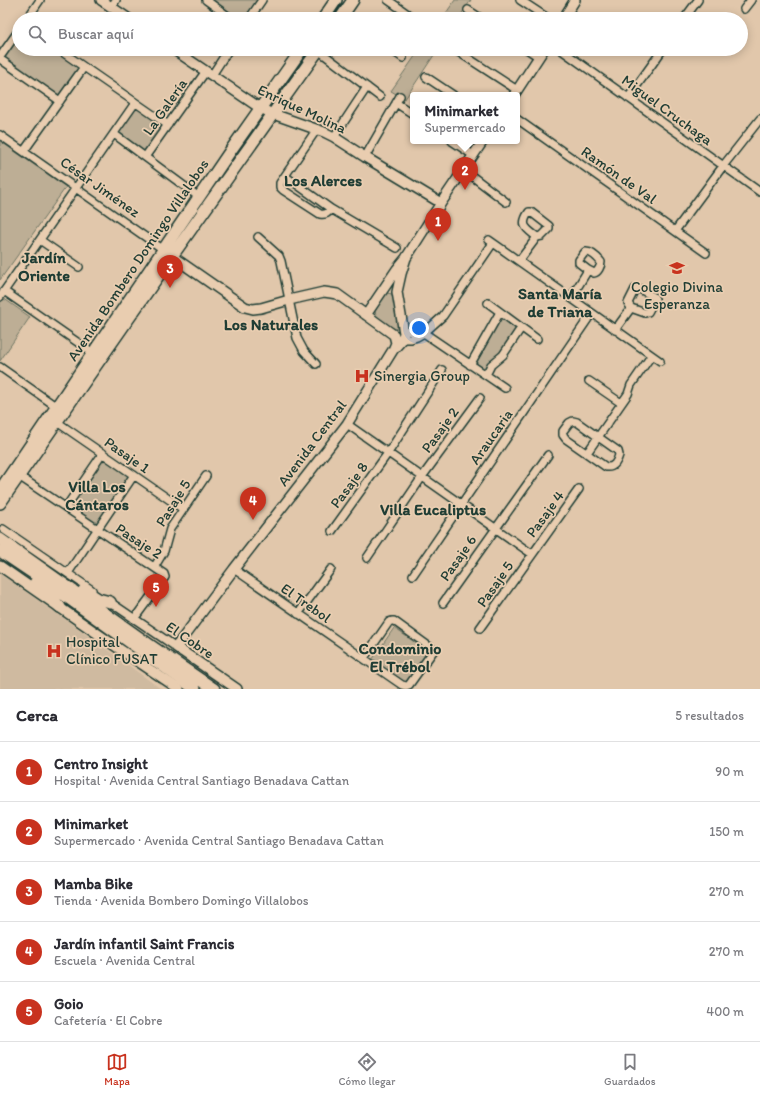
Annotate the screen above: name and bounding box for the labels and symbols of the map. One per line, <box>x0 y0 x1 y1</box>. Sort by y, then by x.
street label: Miguel Cruchaga <box>618 71 716 149</box>
street label: La Galería <box>139 75 191 139</box>
street label: Enrique Molina <box>255 81 349 138</box>
street label: Ramón de Val <box>578 142 661 208</box>
street label: César Jiménez <box>57 153 144 221</box>
street label: Avenida Bombero Domingo Villalobos <box>63 155 213 364</box>
pin: 2 <box>452 157 478 190</box>
district label: Los Alerces <box>284 171 362 190</box>
pin: 1 <box>425 208 451 241</box>
district label: Jardín Oriente <box>18 248 70 285</box>
pin: 3 <box>157 255 183 288</box>
school or university icon: Colegio Divina Esperanza <box>668 259 686 277</box>
place label: Colegio Divina Esperanza <box>631 278 723 313</box>
district label: Santa María de Triana <box>518 284 603 321</box>
district label: Los Naturales <box>224 315 318 334</box>
your location <box>409 318 429 338</box>
hospital icon: Sinergia Group <box>353 367 371 385</box>
place label: Sinergia Group <box>374 367 470 385</box>
street label: Avenida Central <box>274 396 351 490</box>
street label: Pasaje 2 <box>417 404 463 456</box>
street label: Araucaria <box>465 405 517 468</box>
street label: Pasaje 1 <box>101 433 153 477</box>
street label: Pasaje 8 <box>326 458 372 512</box>
street label: Pasaje 5 <box>152 476 195 530</box>
district label: Villa Los Cántaros <box>65 477 129 514</box>
pin: 4 <box>240 487 266 520</box>
street label: Pasaje 4 <box>522 487 568 541</box>
district label: Villa Eucaliptus <box>380 500 486 520</box>
street label: Pasaje 2 <box>112 519 166 563</box>
street label: Pasaje 6 <box>436 531 480 585</box>
street label: Pasaje 5 <box>473 557 517 611</box>
pin: 5 <box>143 574 169 607</box>
street label: El Trebol <box>278 579 335 627</box>
street label: El Cobre <box>163 617 217 663</box>
place label: Hospital Clínico FUSAT <box>66 633 158 668</box>
district label: Condominio El Trébol <box>358 639 442 676</box>
hospital icon: Hospital Clínico FUSAT <box>45 642 63 660</box>

